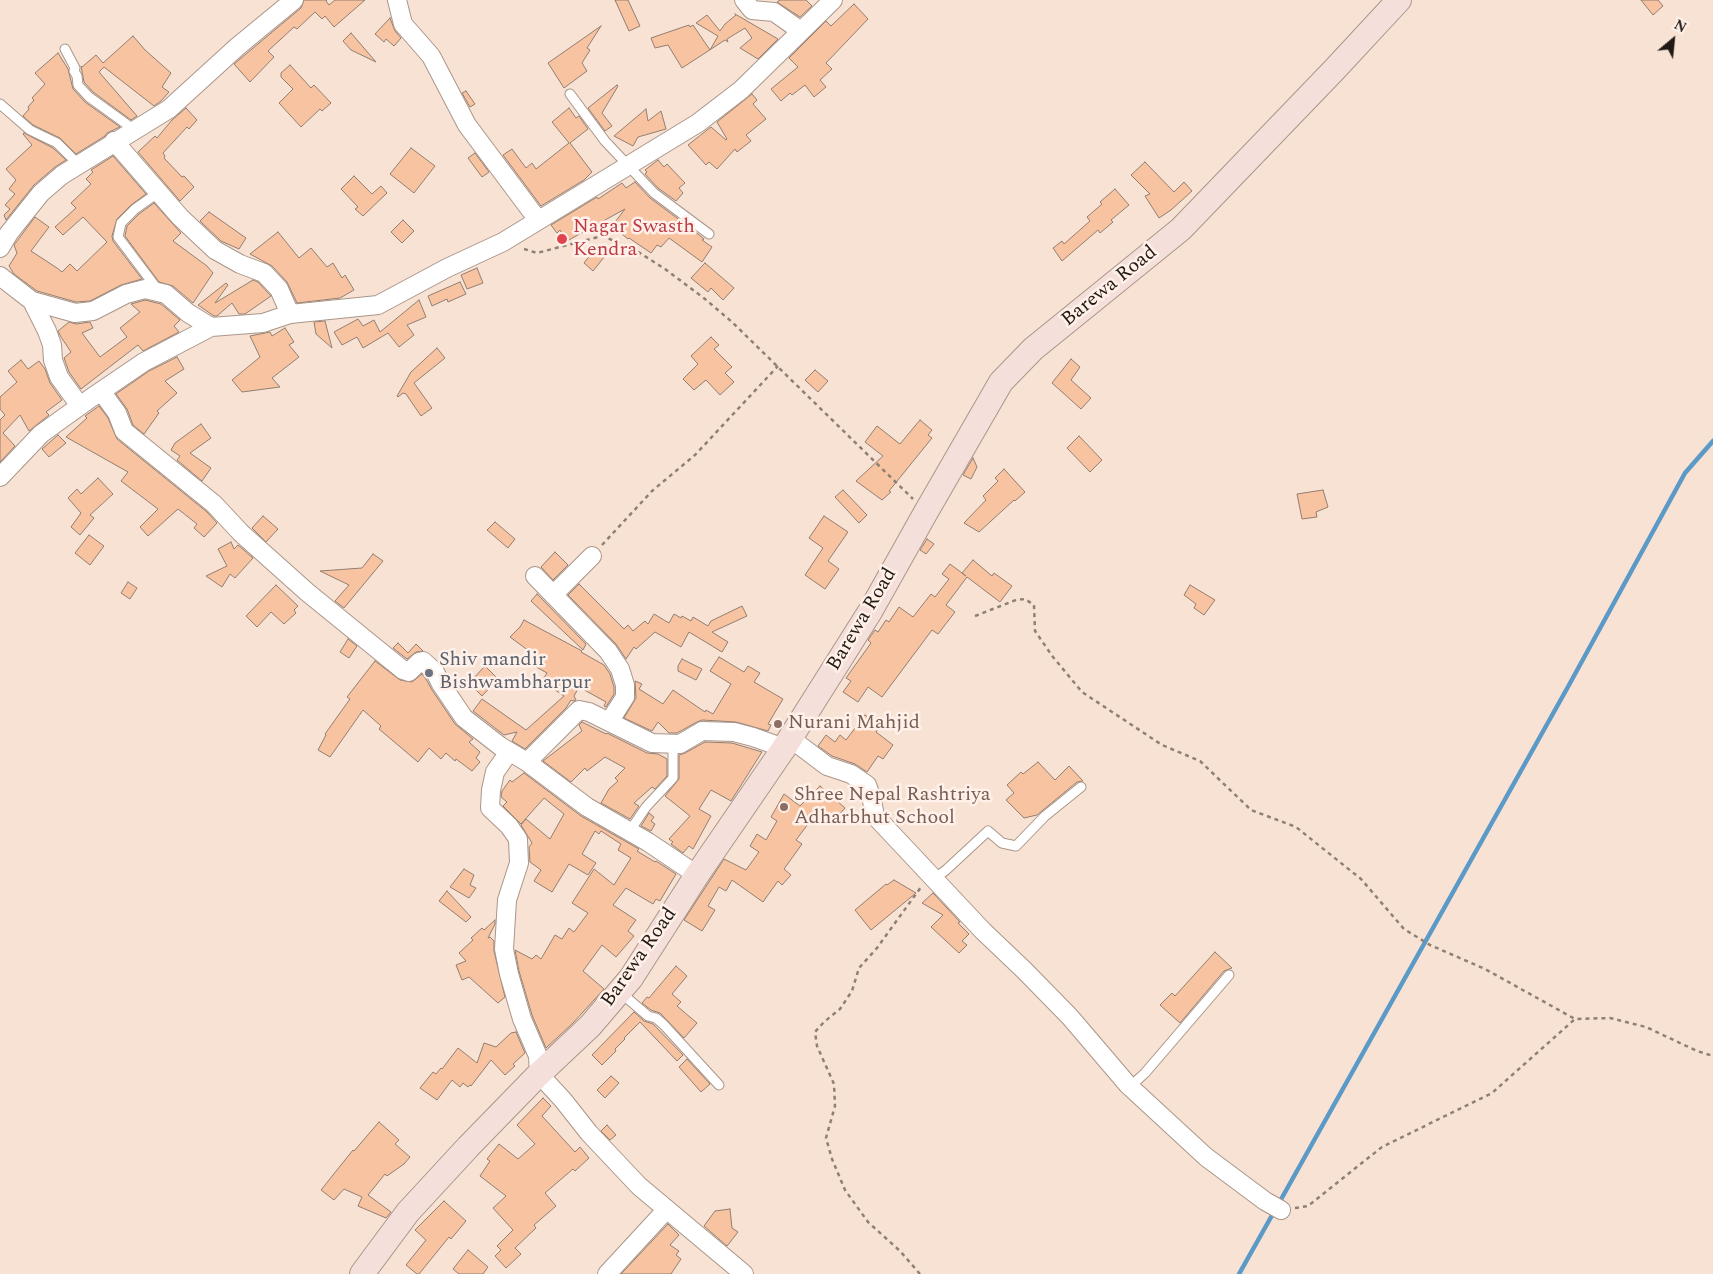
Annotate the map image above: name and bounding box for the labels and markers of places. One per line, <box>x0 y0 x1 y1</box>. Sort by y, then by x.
place label: Nagar Swasth Kendra <box>573 216 695 263</box>
marker: Nagar Swasth Kendra <box>555 232 569 246</box>
place label: Shiv mandir Bishwambharpur <box>439 649 591 696</box>
marker: Shiv mandir Bishwambharpur <box>423 667 435 679</box>
place label: Nurani Mahjid <box>788 712 920 736</box>
marker: Nurani Mahjid <box>772 718 784 730</box>
place label: Shree Nepal Rashtriya Adharbhut School <box>794 784 991 831</box>
marker: Shree Nepal Rashtriya Adharbhut School <box>778 801 790 813</box>

